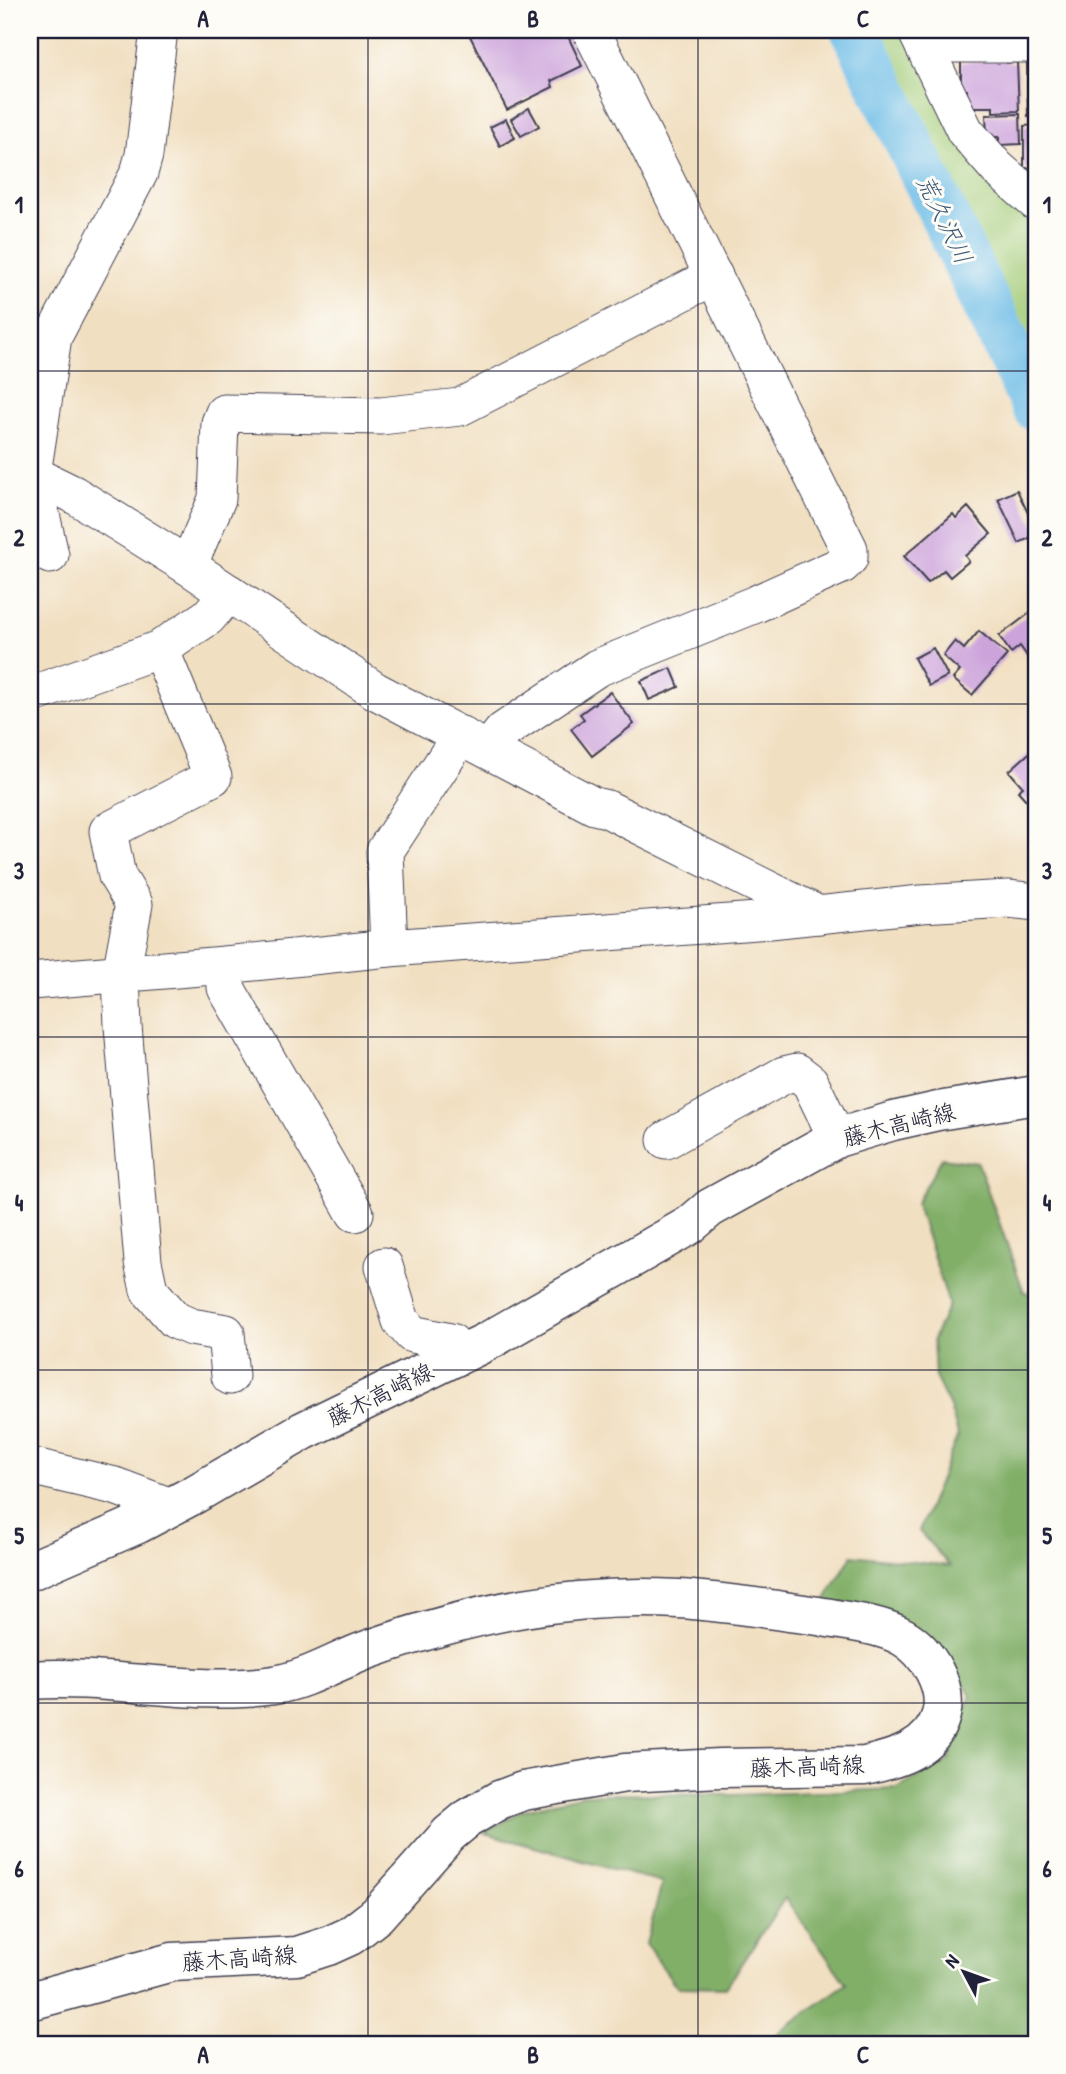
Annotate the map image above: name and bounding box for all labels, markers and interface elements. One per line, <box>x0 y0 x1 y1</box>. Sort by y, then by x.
text: A <box>197 3 209 34</box>
text: B <box>527 3 539 34</box>
text: C <box>857 3 869 34</box>
water label: 荒久沢川 <box>910 169 980 269</box>
text: 1 <box>15 189 23 220</box>
text: 1 <box>1043 189 1051 220</box>
text: 2 <box>14 522 25 553</box>
text: 2 <box>1042 522 1053 553</box>
text: 3 <box>14 855 24 886</box>
text: 3 <box>1042 855 1052 886</box>
street label: 藤木高崎線 <box>839 1095 959 1153</box>
text: 4 <box>15 1187 24 1218</box>
text: 4 <box>1043 1187 1052 1218</box>
street label: 藤木高崎線 <box>322 1355 438 1433</box>
text: 5 <box>14 1520 24 1551</box>
text: 5 <box>1042 1520 1052 1551</box>
street label: 藤木高崎線 <box>749 1749 865 1783</box>
text: 6 <box>14 1853 24 1884</box>
text: 6 <box>1042 1853 1052 1884</box>
north arrow <box>930 1938 1000 2008</box>
street label: 藤木高崎線 <box>181 1939 297 1977</box>
text: N <box>938 1949 964 1973</box>
text: A <box>197 2039 209 2070</box>
text: B <box>527 2039 539 2070</box>
text: C <box>857 2039 869 2070</box>

